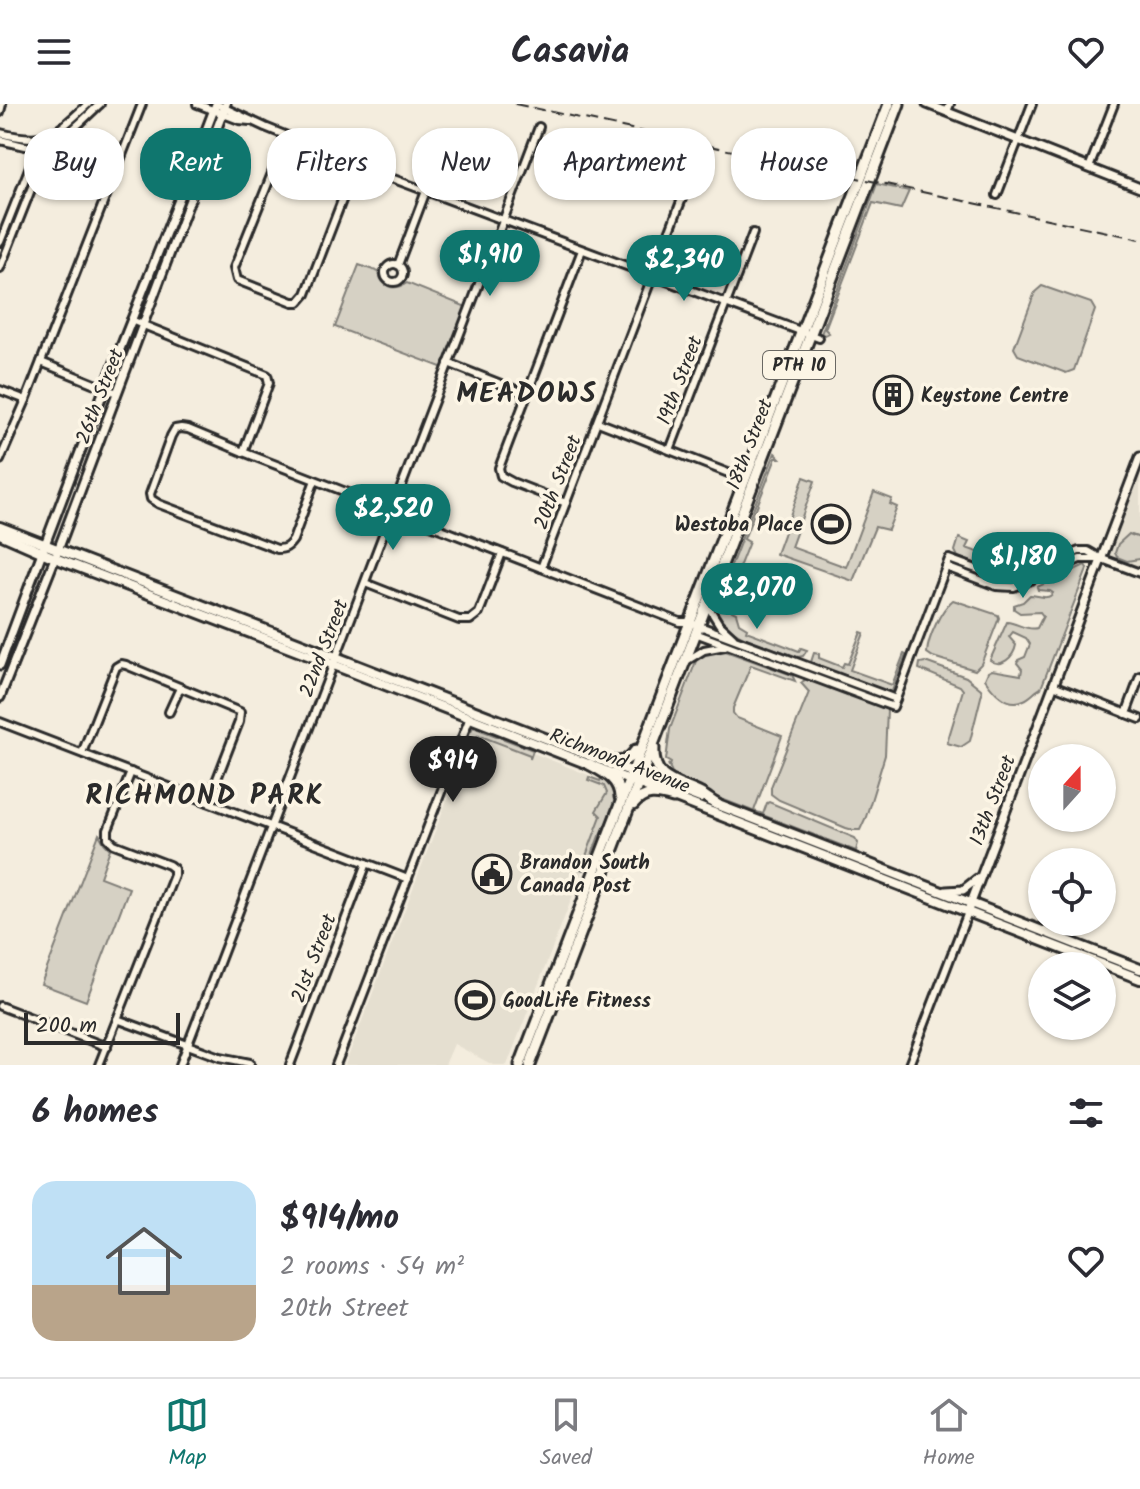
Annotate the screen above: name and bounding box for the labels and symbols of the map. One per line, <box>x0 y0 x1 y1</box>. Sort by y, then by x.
pin: $1,910 <box>425 230 555 298</box>
pin: $2,340 <box>619 235 749 303</box>
street label: 19th Street <box>649 331 713 430</box>
street label: 26th Street <box>68 344 134 449</box>
road number: PTH 10 <box>763 351 835 379</box>
district label: MEADOWS <box>456 372 598 417</box>
building icon: Keystone Centre <box>872 374 914 416</box>
place label: Keystone Centre <box>921 381 1069 413</box>
street label: 18th Street <box>719 394 783 495</box>
street label: 20th Street <box>526 431 592 535</box>
pin: $2,520 <box>328 484 458 552</box>
sports icon: Westoba Place <box>810 503 852 545</box>
place label: Westoba Place <box>675 510 803 542</box>
pin: $1,180 <box>958 532 1088 600</box>
pin: $2,070 <box>692 563 822 631</box>
street label: 22nd Street <box>292 595 358 702</box>
street label: Richmond Avenue <box>544 720 694 803</box>
pin: $914 <box>406 736 500 804</box>
north arrow <box>1028 744 1116 832</box>
street label: 13th Street <box>962 750 1026 851</box>
district label: RICHMOND PARK <box>85 774 325 819</box>
place label: Brandon South Canada Post <box>520 848 650 903</box>
public building icon: Brandon South Canada Post <box>471 853 513 895</box>
street label: 21st Street <box>283 909 347 1008</box>
sports icon: GoodLife Fitness <box>454 979 496 1021</box>
place label: GoodLife Fitness <box>503 986 651 1018</box>
scale bar <box>24 1009 180 1045</box>

